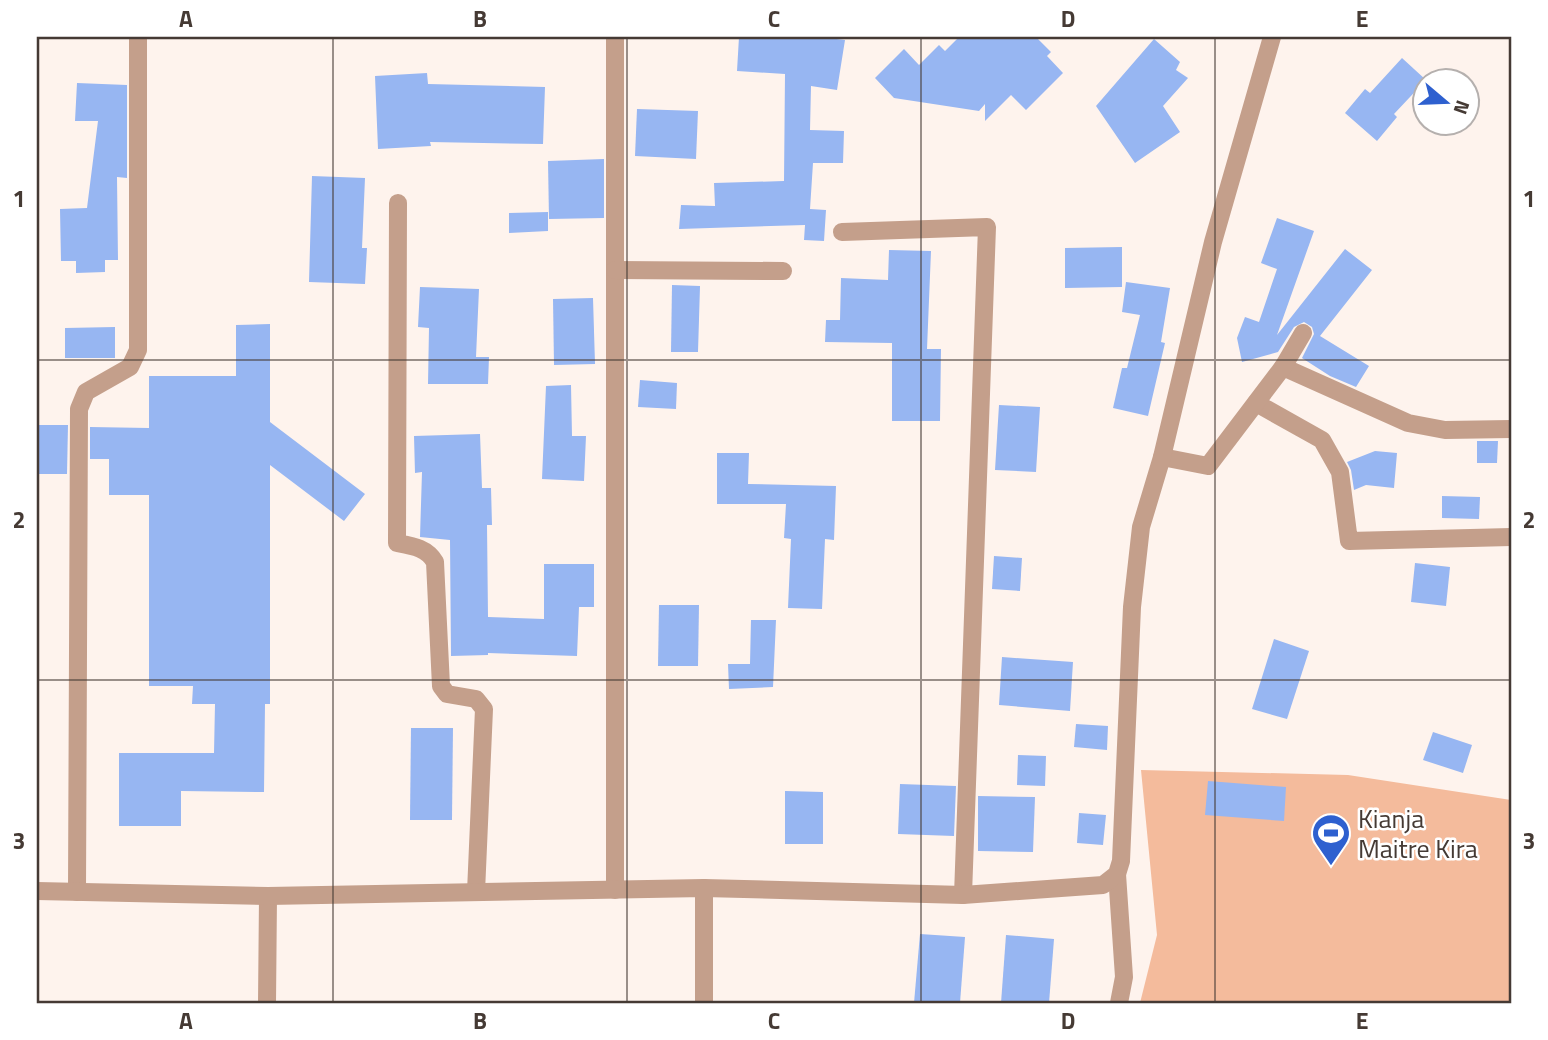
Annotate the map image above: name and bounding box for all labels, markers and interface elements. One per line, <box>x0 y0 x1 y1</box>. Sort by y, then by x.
text: A <box>179 1 193 36</box>
text: B <box>473 1 487 36</box>
text: C <box>768 1 780 36</box>
text: D <box>1061 1 1075 36</box>
text: E <box>1356 1 1368 36</box>
north arrow <box>1412 66 1482 136</box>
text: N <box>1447 97 1478 119</box>
text: 1 <box>13 181 25 216</box>
text: 1 <box>1523 181 1535 216</box>
text: 2 <box>13 502 25 537</box>
text: 2 <box>1523 502 1535 537</box>
place label: Kianja Maitre Kira <box>1358 799 1478 868</box>
sports icon: Kianja Maitre Kira <box>1310 812 1352 867</box>
text: 3 <box>13 823 25 858</box>
text: 3 <box>1523 823 1535 858</box>
text: A <box>179 1003 193 1038</box>
text: B <box>473 1003 487 1038</box>
text: C <box>768 1003 780 1038</box>
text: D <box>1061 1003 1075 1038</box>
text: E <box>1356 1003 1368 1038</box>

